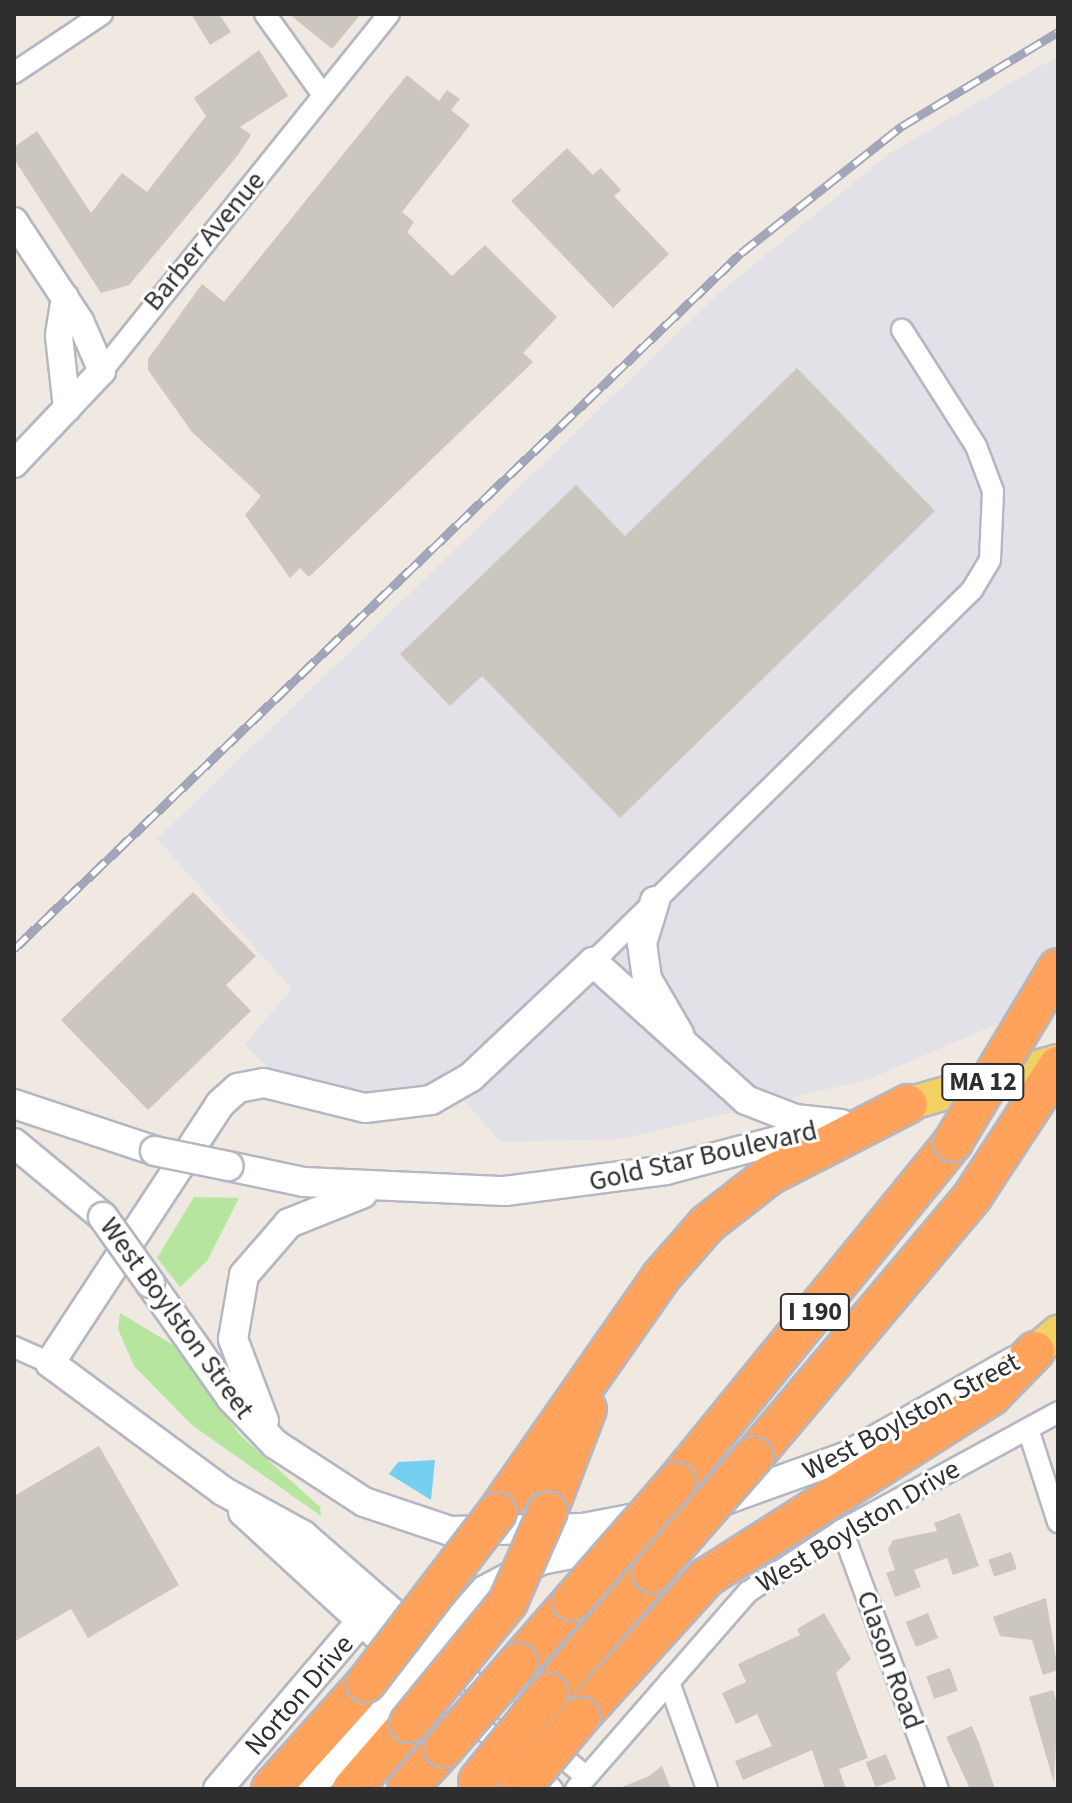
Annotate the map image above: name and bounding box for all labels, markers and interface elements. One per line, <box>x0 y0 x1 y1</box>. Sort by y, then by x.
street label: Barber Avenue <box>136 165 272 317</box>
road number: MA 12 <box>941 1060 1025 1104</box>
street label: Gold Star Boulevard <box>586 1113 820 1199</box>
street label: West Boylston Street <box>93 1211 261 1425</box>
road number: I 190 <box>779 1290 851 1334</box>
street label: West Boylston Street <box>797 1345 1025 1487</box>
street label: West Boylston Drive <box>750 1452 966 1600</box>
street label: Clason Road <box>849 1586 931 1734</box>
street label: Norton Drive <box>237 1628 361 1762</box>

